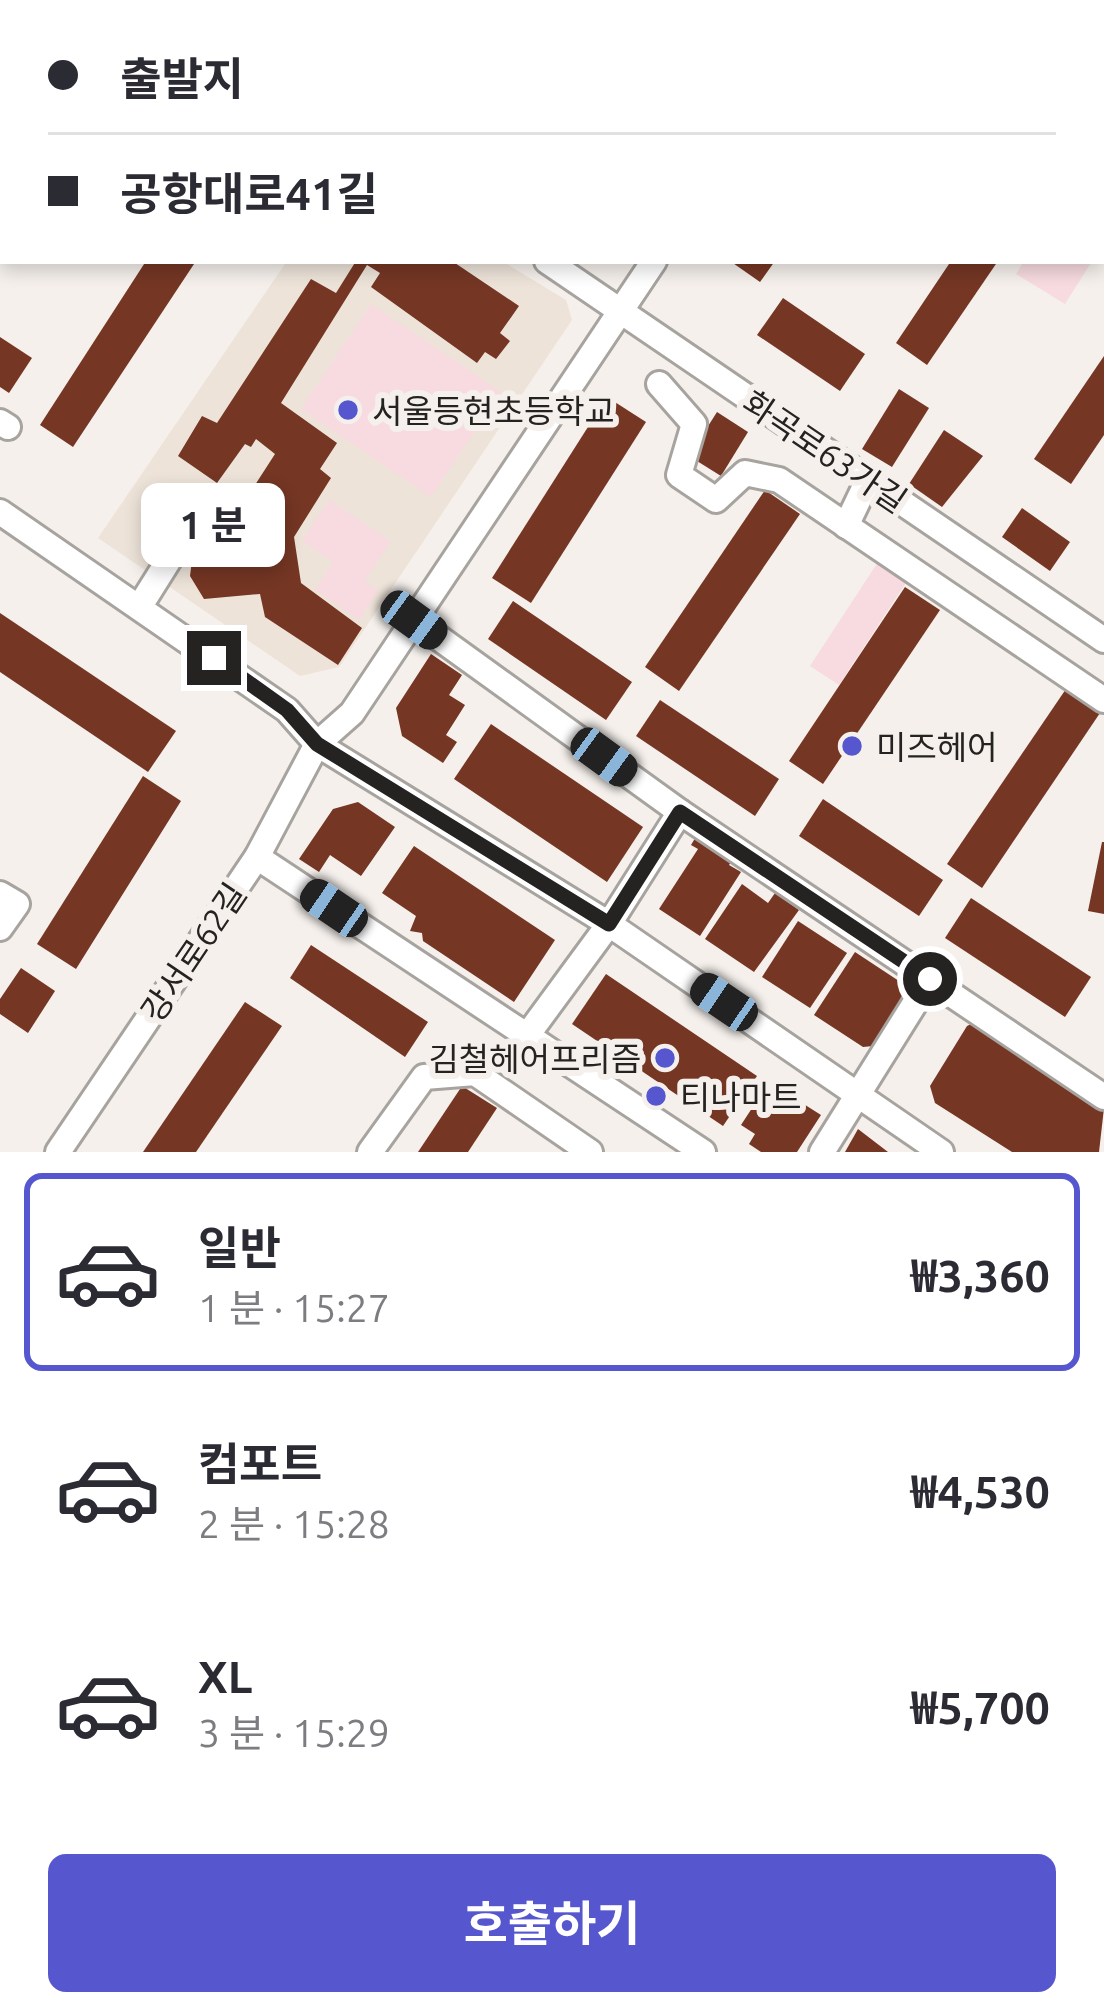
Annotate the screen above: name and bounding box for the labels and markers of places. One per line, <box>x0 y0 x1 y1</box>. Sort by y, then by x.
place label: 서울등현초등학교 <box>372 392 615 429</box>
marker: 서울등현초등학교 <box>335 397 361 423</box>
place label: 미즈헤어 <box>876 728 997 765</box>
marker: 미즈헤어 <box>839 733 865 759</box>
place label: 김철헤어프리즘 <box>428 1040 641 1077</box>
marker: 김철헤어프리즘 <box>652 1045 678 1071</box>
place label: 티나마트 <box>680 1078 801 1115</box>
marker: 티나마트 <box>643 1083 669 1109</box>

